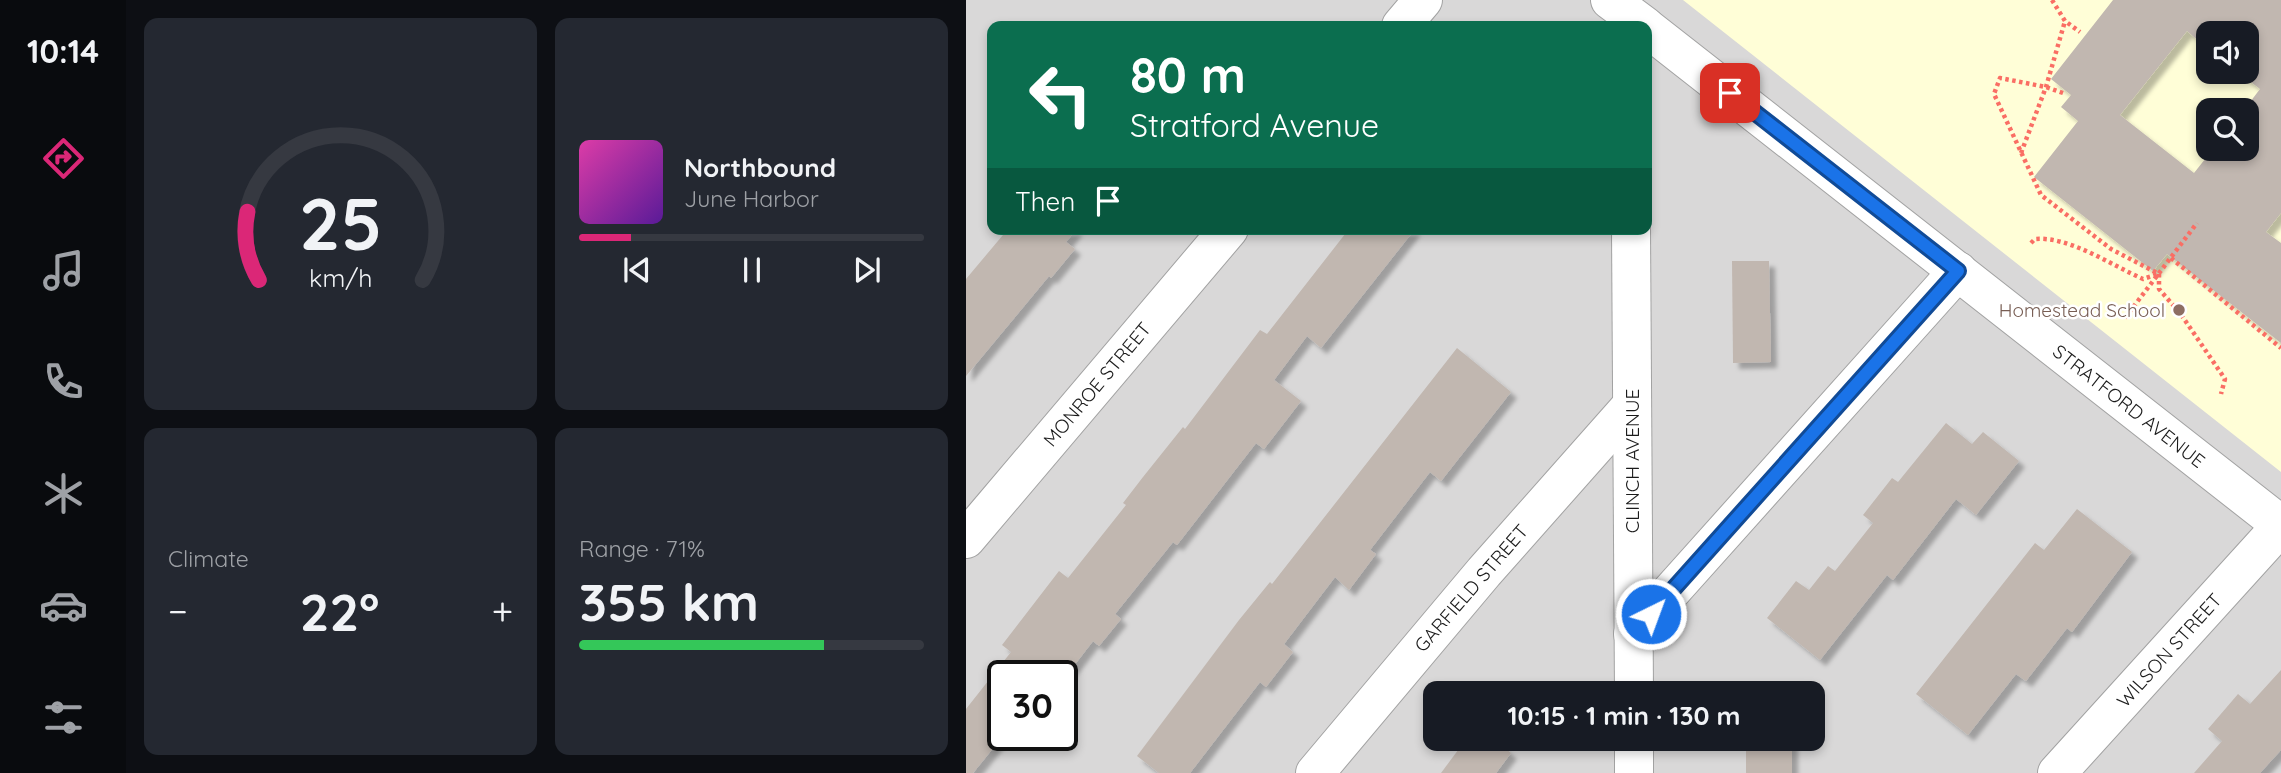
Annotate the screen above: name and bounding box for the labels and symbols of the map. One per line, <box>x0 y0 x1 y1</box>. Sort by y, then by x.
pin <box>1700 63 1760 123</box>
place label: Homestead School <box>1999 298 2165 322</box>
marker: Homestead School <box>2171 302 2187 318</box>
street label: MONROE STREET <box>1038 317 1156 451</box>
street label: STRATFORD AVENUE <box>2048 339 2210 473</box>
street label: CLINCH AVENUE <box>1620 389 1644 533</box>
street label: GARFIELD STREET <box>1409 519 1533 657</box>
position arrow <box>1614 577 1688 651</box>
street label: WILSON STREET <box>2111 588 2227 712</box>
speed limit sign: 30 <box>987 660 1078 751</box>

